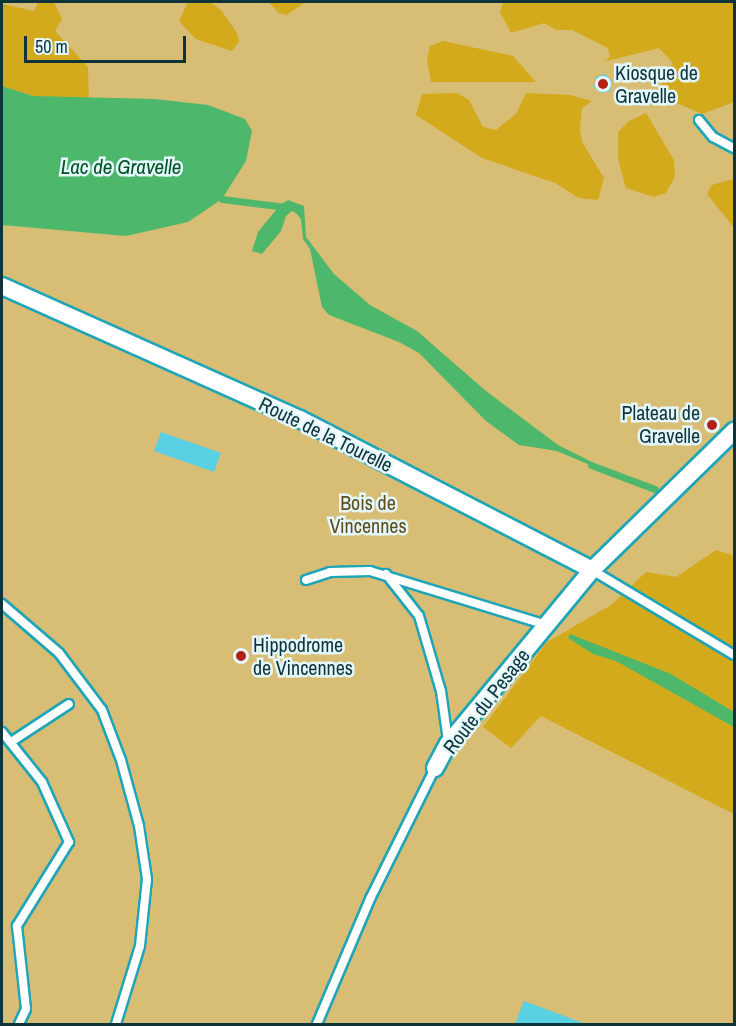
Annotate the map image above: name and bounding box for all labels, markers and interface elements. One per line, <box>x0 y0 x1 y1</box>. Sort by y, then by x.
scale bar <box>27 24 189 62</box>
text: 50 m <box>35 34 68 59</box>
place label: Kiosque de Gravelle <box>615 60 698 107</box>
marker: Kiosque de Gravelle <box>596 77 610 91</box>
water label: Lac de Gravelle <box>61 154 181 180</box>
street label: Route de la Tourelle <box>255 391 397 477</box>
place label: Plateau de Gravelle <box>622 401 700 448</box>
marker: Plateau de Gravelle <box>705 418 719 432</box>
park label: Bois de Vincennes <box>329 490 407 537</box>
place label: Hippodrome de Vincennes <box>253 632 353 679</box>
street label: Route du Pesage <box>438 644 534 758</box>
marker: Hippodrome de Vincennes <box>234 649 248 663</box>

